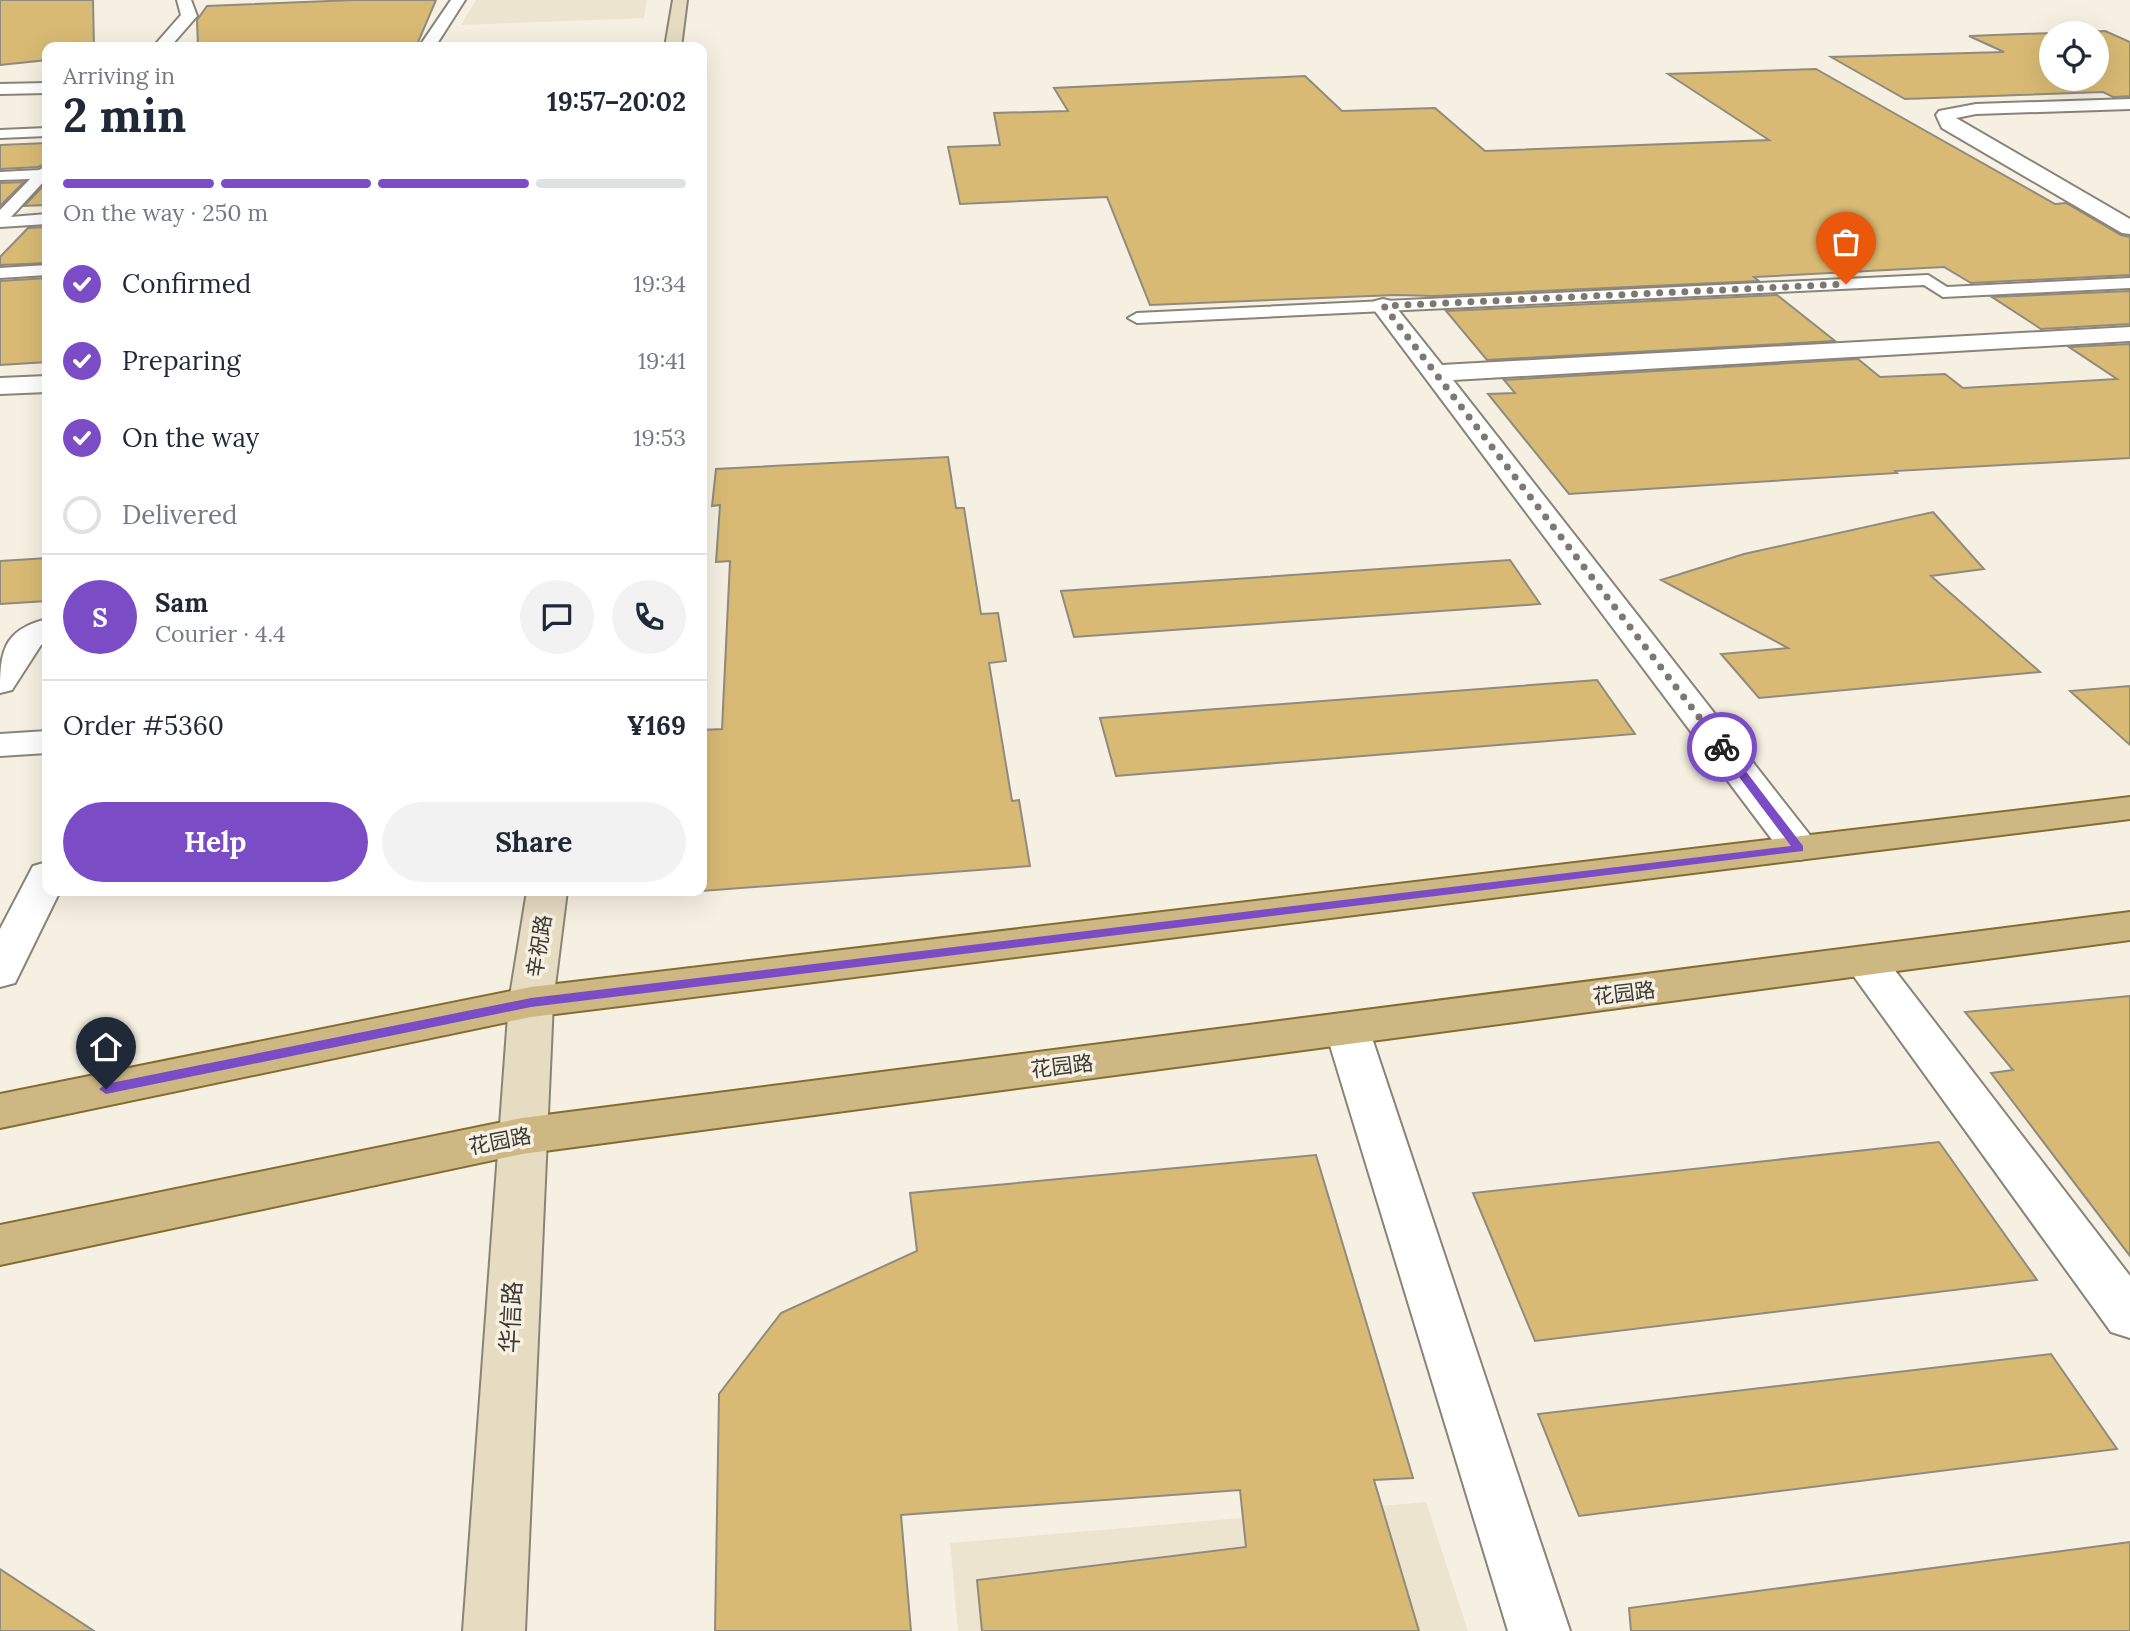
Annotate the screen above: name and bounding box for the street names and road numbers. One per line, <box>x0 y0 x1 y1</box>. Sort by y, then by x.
street label: 辛祝路 <box>521 913 557 979</box>
street label: 花园路 <box>1591 976 1657 1010</box>
street label: 花园路 <box>1029 1049 1095 1083</box>
street label: 花园路 <box>467 1122 533 1160</box>
street label: 华信路 <box>494 1280 528 1354</box>

